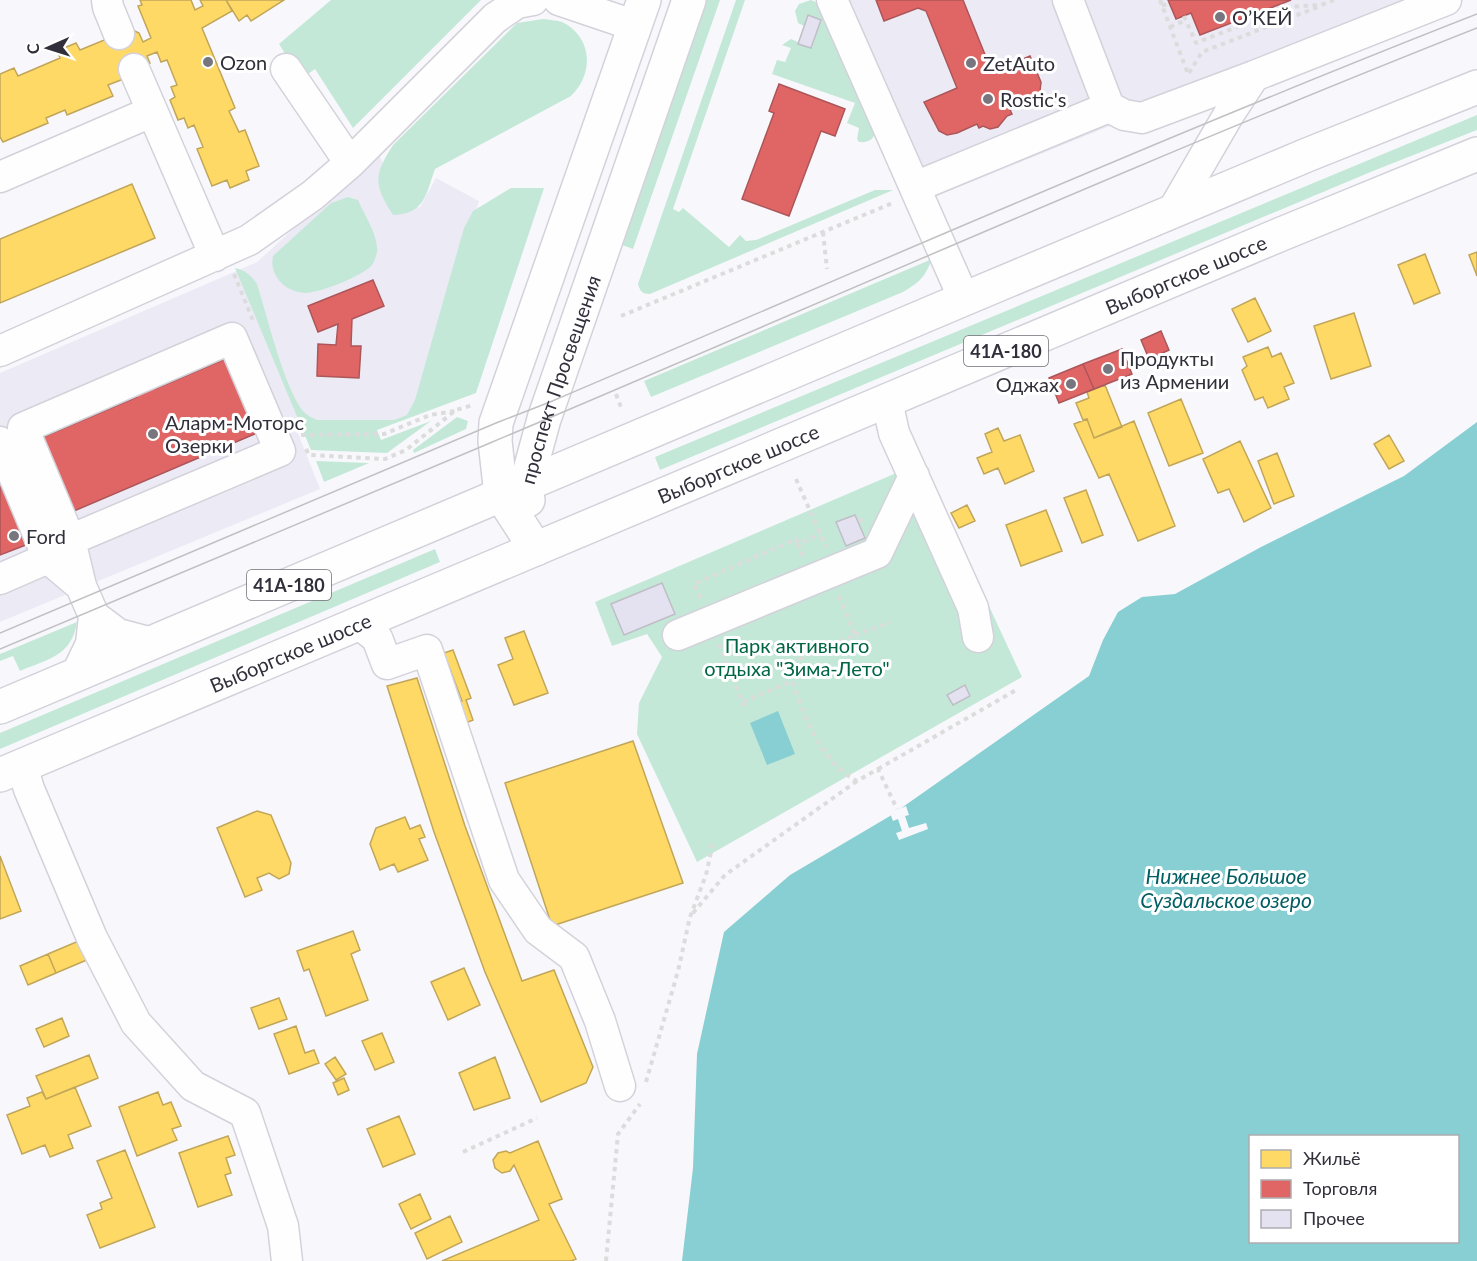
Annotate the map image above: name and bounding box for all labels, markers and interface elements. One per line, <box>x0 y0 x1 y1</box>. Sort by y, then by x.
place label: О’КЕЙ <box>1232 5 1293 29</box>
marker: О’КЕЙ <box>1213 10 1227 24</box>
north arrow <box>18 18 78 78</box>
text: С <box>23 43 42 55</box>
place label: Ozon <box>220 50 267 74</box>
place label: ZetAuto <box>983 51 1055 75</box>
marker: Ozon <box>201 55 215 69</box>
marker: ZetAuto <box>964 56 978 70</box>
place label: Rostic's <box>1000 87 1066 111</box>
marker: Rostic's <box>981 92 995 106</box>
street label: Выборгское шоссе <box>1101 230 1270 319</box>
street label: проспект Просвещения <box>515 272 605 487</box>
road number: 41А-180 <box>964 336 1048 366</box>
place label: Продукты из Армении <box>1120 346 1229 393</box>
marker: Продукты из Армении <box>1101 362 1115 376</box>
place label: Оджах <box>996 372 1059 396</box>
marker: Оджах <box>1064 377 1078 391</box>
place label: Аларм-Моторс Озерки <box>165 410 304 457</box>
street label: Выборгское шоссе <box>654 419 822 508</box>
marker: Аларм-Моторс Озерки <box>146 427 160 441</box>
place label: Ford <box>26 524 66 548</box>
marker: Ford <box>7 529 21 543</box>
road number: 41А-180 <box>247 570 331 600</box>
street label: Выборгское шоссе <box>206 608 374 697</box>
park label: Парк активного отдыха "Зима-Лето" <box>704 633 890 680</box>
water label: Нижнее Большое Суздальское озеро <box>1140 863 1312 912</box>
legend <box>1249 1135 1459 1243</box>
text: Жильё <box>1303 1147 1361 1169</box>
text: Торговля <box>1303 1177 1377 1199</box>
text: Прочее <box>1303 1207 1365 1229</box>

